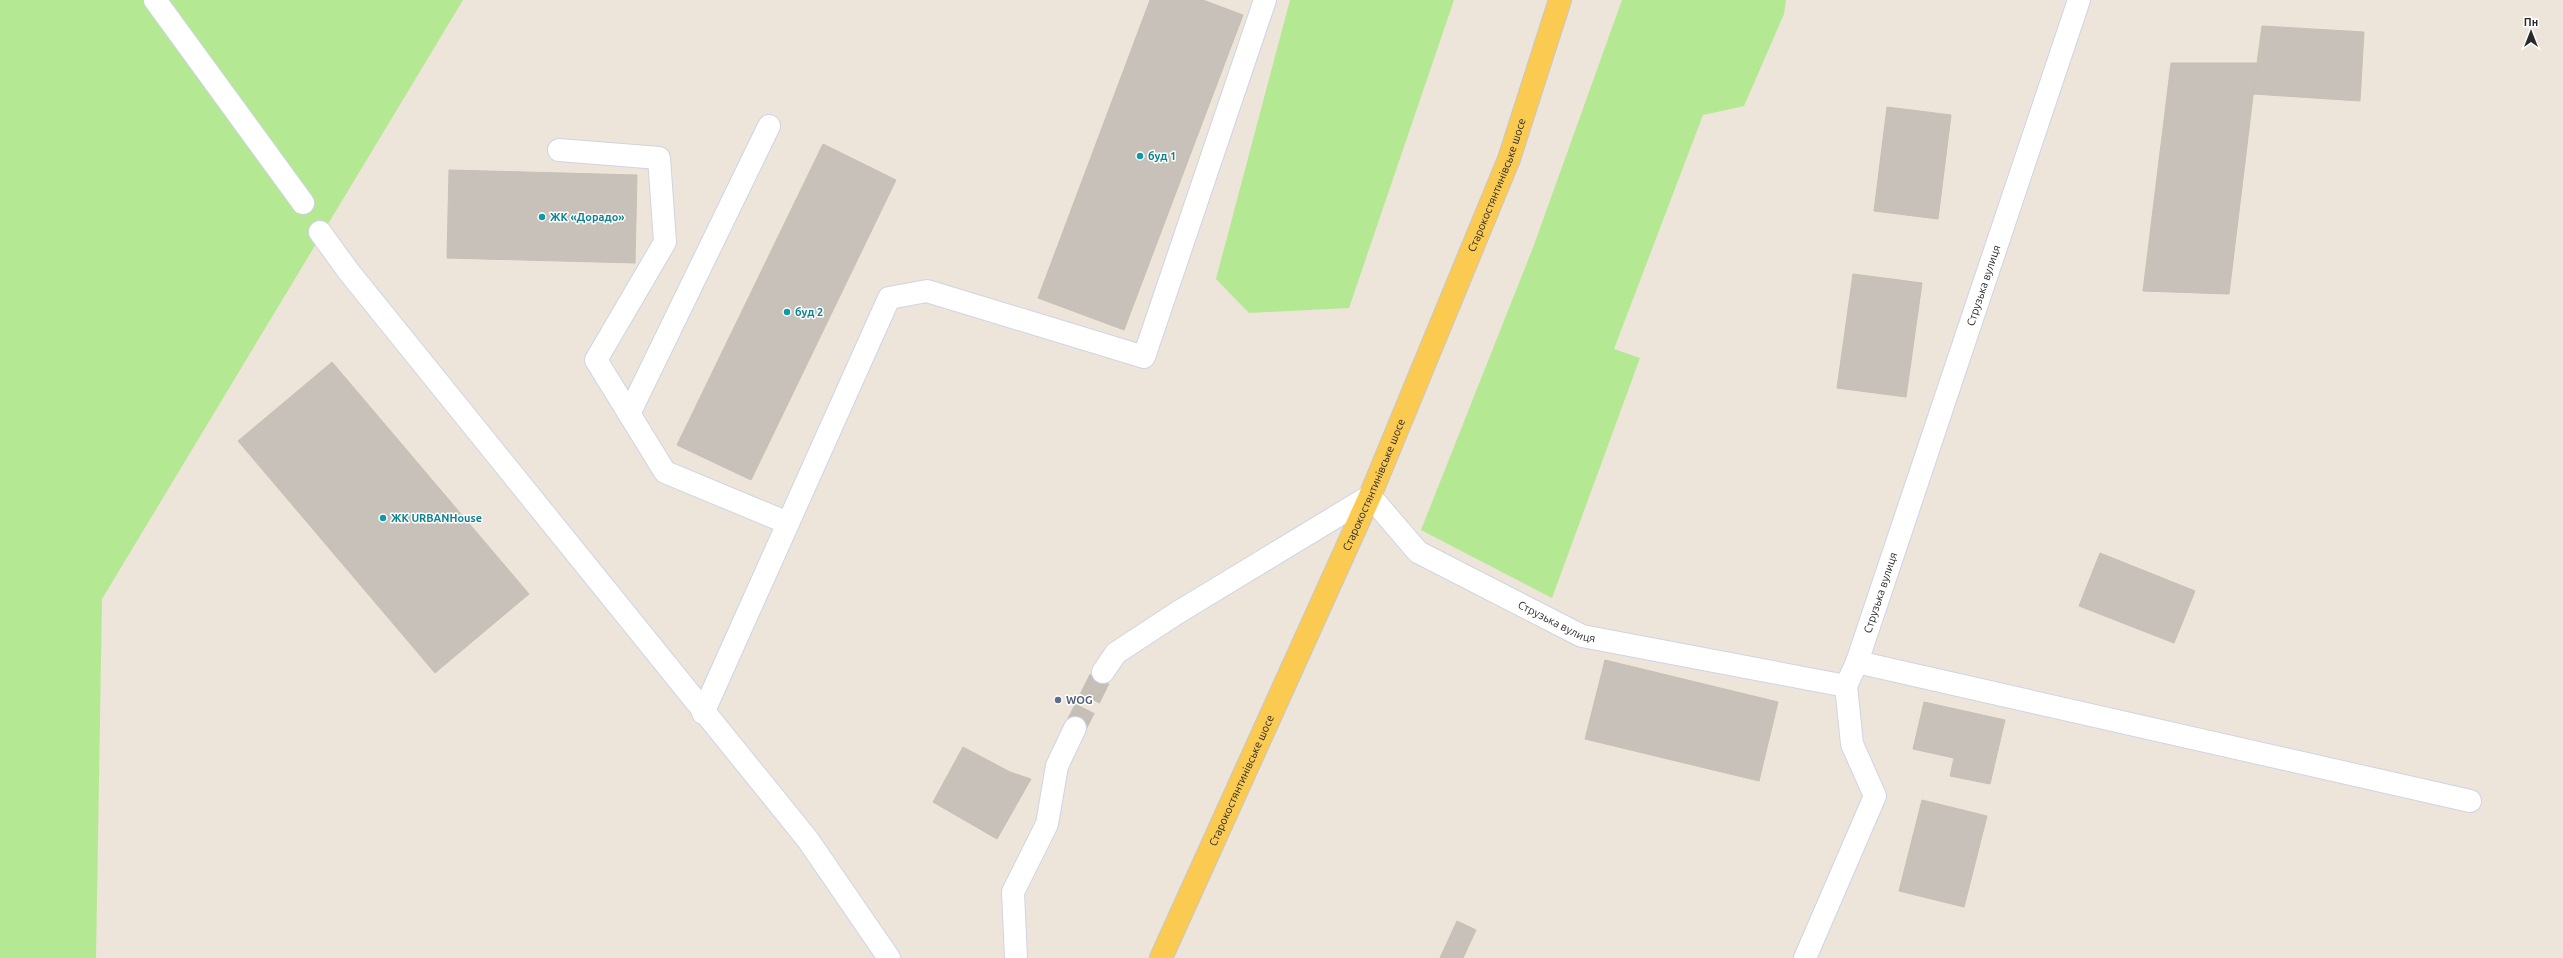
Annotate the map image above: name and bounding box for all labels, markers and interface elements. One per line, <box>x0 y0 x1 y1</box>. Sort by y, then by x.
north arrow <box>2511 12 2551 52</box>
text: Пн <box>2524 16 2538 28</box>
street label: Старокостянтинівське шосе <box>1465 117 1528 254</box>
place label: буд 1 <box>1148 150 1176 162</box>
marker: буд 1 <box>1135 151 1145 161</box>
place label: ЖК «Дорадо» <box>550 211 625 223</box>
marker: ЖК «Дорадо» <box>537 212 547 222</box>
street label: Струзька вулиця <box>1964 243 2002 327</box>
place label: буд 2 <box>795 306 823 318</box>
marker: буд 2 <box>782 307 792 317</box>
street label: Старокостянтинівське шосе <box>1340 417 1407 553</box>
place label: ЖК URBANHouse <box>391 512 482 524</box>
marker: ЖК URBANHouse <box>378 513 388 523</box>
street label: Струзька вулиця <box>1861 551 1899 635</box>
street label: Струзька вулиця <box>1516 598 1596 644</box>
place label: WOG <box>1066 694 1093 706</box>
marker: WOG <box>1053 695 1063 705</box>
street label: Старокостянтинівське шосе <box>1207 713 1276 848</box>

